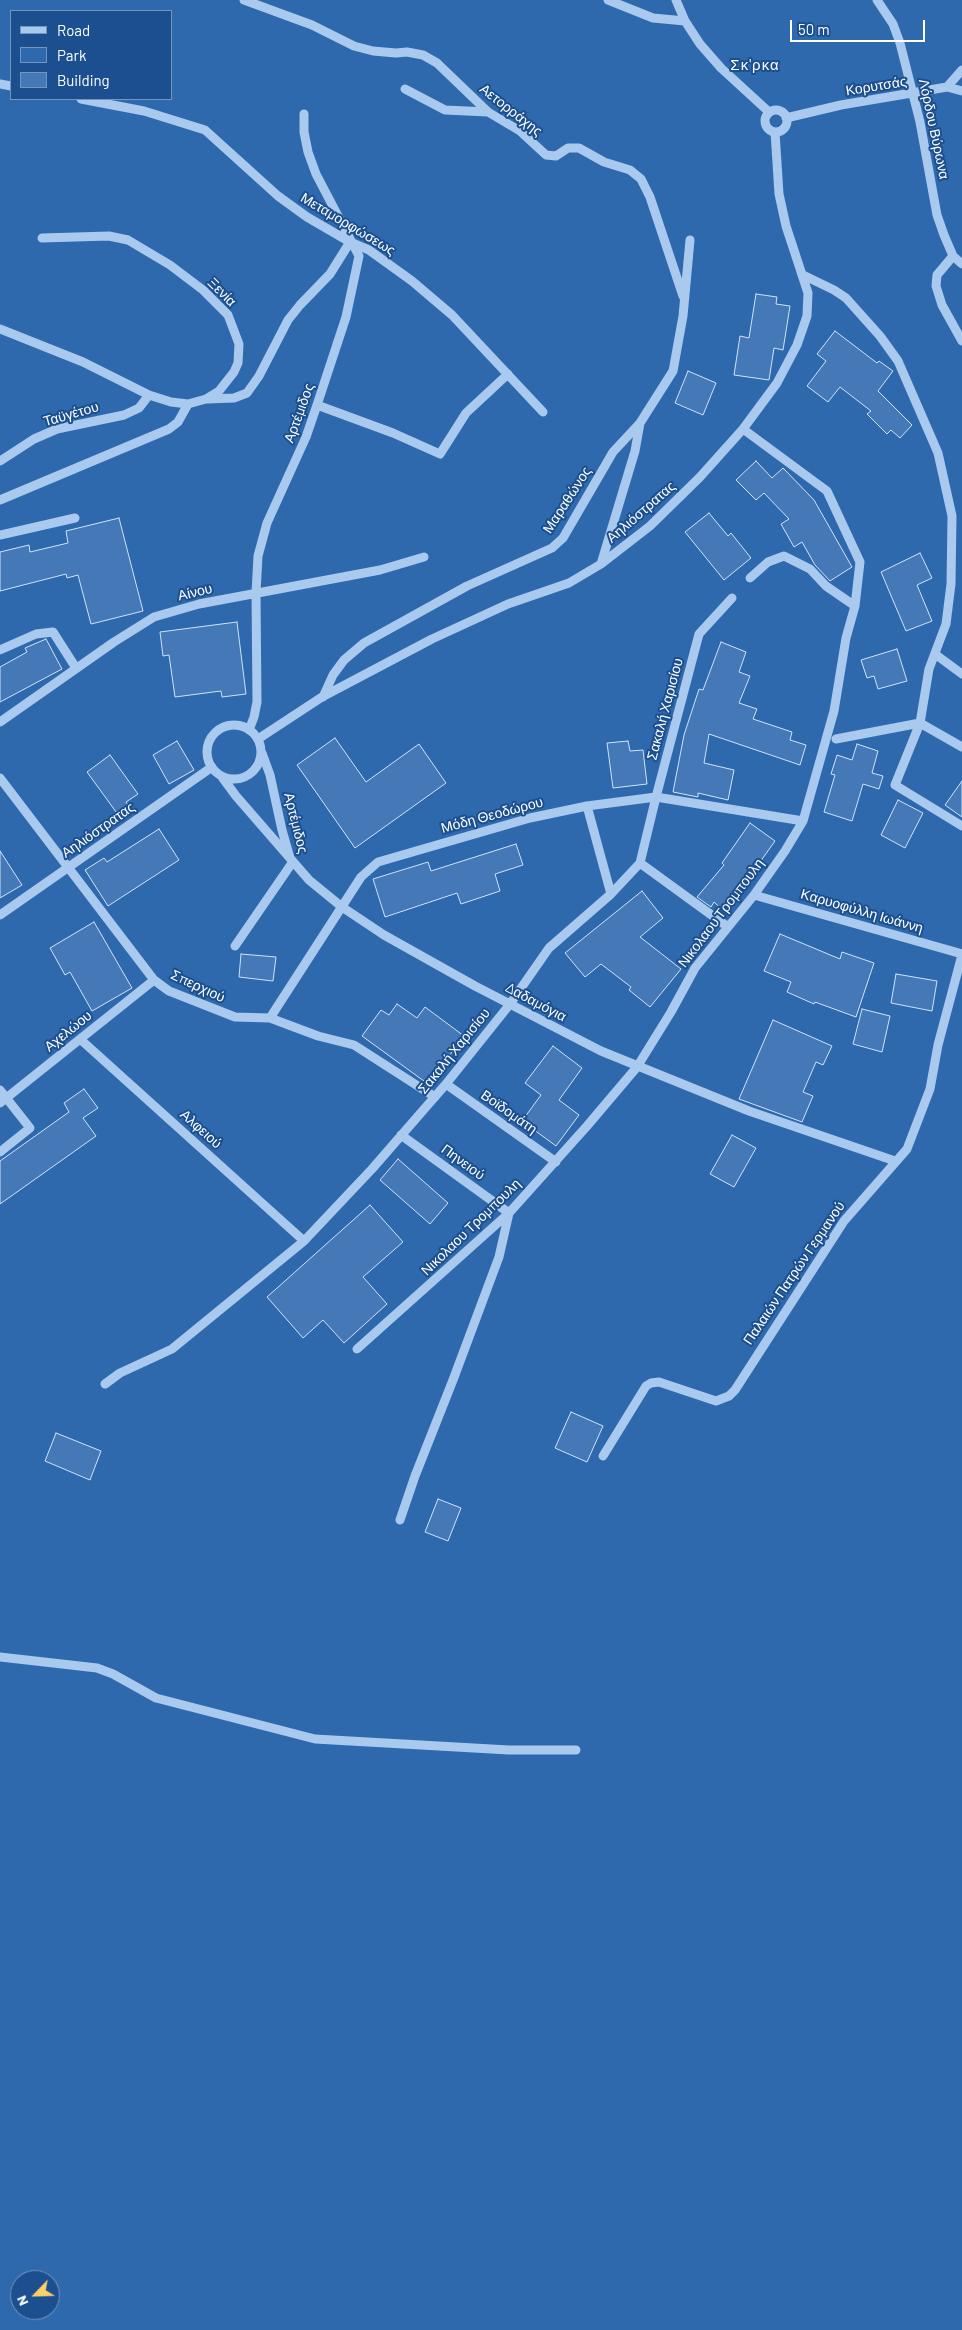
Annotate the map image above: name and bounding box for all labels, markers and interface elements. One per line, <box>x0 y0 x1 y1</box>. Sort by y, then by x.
legend <box>10 10 172 100</box>
scale bar <box>792 10 927 42</box>
text: 50 m <box>798 20 830 38</box>
text: Road <box>57 21 90 39</box>
text: Park <box>57 46 86 64</box>
district label: Σκ'ρκα <box>730 56 780 74</box>
text: Building <box>57 71 110 89</box>
street label: Κορυτσάς <box>844 73 908 99</box>
street label: Λόρδου Βύρωνα <box>915 77 953 181</box>
street label: Αετορράχης <box>476 80 546 140</box>
street label: Μεταμορφώσεως <box>298 189 398 259</box>
street label: Ξενία <box>204 274 240 310</box>
street label: Αρτέμιδος <box>281 381 317 445</box>
street label: Ταϋγέτου <box>41 398 101 430</box>
street label: Μαραθώνος <box>539 464 595 536</box>
street label: Αηλιόστρατας <box>603 478 679 546</box>
street label: Αίνου <box>176 580 214 604</box>
street label: Σακαλή Χαρισίου <box>643 656 687 762</box>
street label: Αρτέμιδος <box>280 791 312 855</box>
street label: Μόδη Θεοδώρου <box>439 793 545 837</box>
street label: Αηλιόστρατας <box>58 799 138 861</box>
street label: Νικολαου Τρομπουλη <box>675 855 767 971</box>
street label: Καρυοφύλλη Ιωάννη <box>799 885 925 937</box>
street label: Σπερχιού <box>168 966 228 1006</box>
street label: Δαδαμόγια <box>503 979 569 1025</box>
street label: Σακαλή Χαρισίου <box>414 1005 494 1097</box>
street label: Αχελώου <box>41 1007 95 1055</box>
street label: Βοϊδομάτη <box>478 1087 540 1137</box>
street label: Αλφειού <box>177 1106 225 1152</box>
street label: Πηνειού <box>438 1141 488 1183</box>
street label: Νικολαου Τρομπουλη <box>418 1175 524 1279</box>
street label: Παλαιών Πατρών Γερμανού <box>740 1198 848 1348</box>
north arrow <box>10 2270 60 2320</box>
text: N <box>12 2293 31 2309</box>

